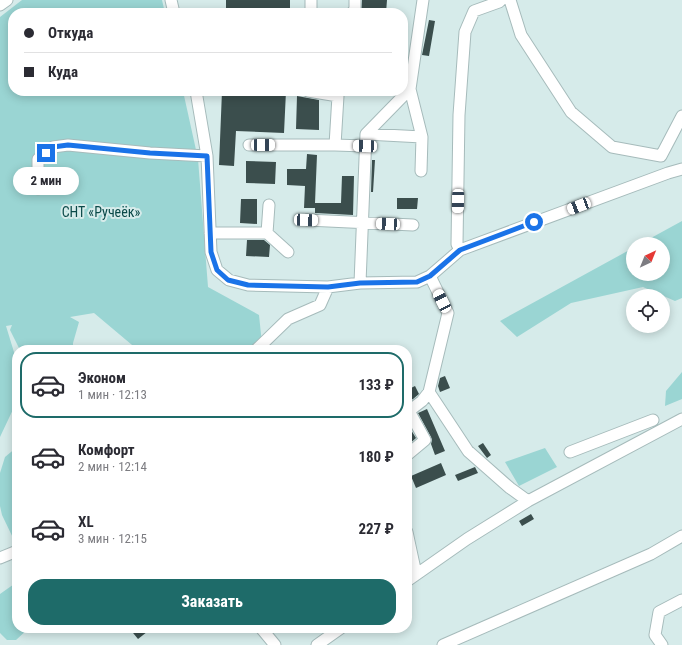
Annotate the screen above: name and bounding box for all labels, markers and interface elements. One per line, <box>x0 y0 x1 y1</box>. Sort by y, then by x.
text: Откуда <box>48 24 93 42</box>
text: Куда <box>48 63 78 81</box>
car <box>251 139 275 151</box>
car <box>353 140 377 152</box>
route end <box>37 144 55 162</box>
callout: 2 мин <box>13 167 79 195</box>
text: 2 мин <box>30 173 62 188</box>
car <box>452 189 464 213</box>
car <box>566 196 592 216</box>
park label: СНТ «Ручеёк» <box>62 204 140 220</box>
route start <box>525 213 543 231</box>
car <box>294 214 318 226</box>
car <box>376 217 400 231</box>
north arrow <box>626 237 670 281</box>
map controls <box>626 237 670 333</box>
car <box>431 288 453 314</box>
button: locate <box>626 289 670 333</box>
icon: car <box>30 367 66 403</box>
text: Эконом <box>78 369 126 387</box>
text: 133 ₽ <box>358 376 394 394</box>
text: 1 мин · 12:13 <box>78 387 147 402</box>
icon: car <box>30 439 66 475</box>
text: Комфорт <box>78 441 135 459</box>
text: 180 ₽ <box>358 448 394 466</box>
text: 2 мин · 12:14 <box>78 459 147 474</box>
icon: car <box>30 511 66 547</box>
text: XL <box>78 513 94 531</box>
text: 227 ₽ <box>358 520 394 538</box>
text: 3 мин · 12:15 <box>78 531 147 546</box>
button: Заказать <box>28 579 396 625</box>

